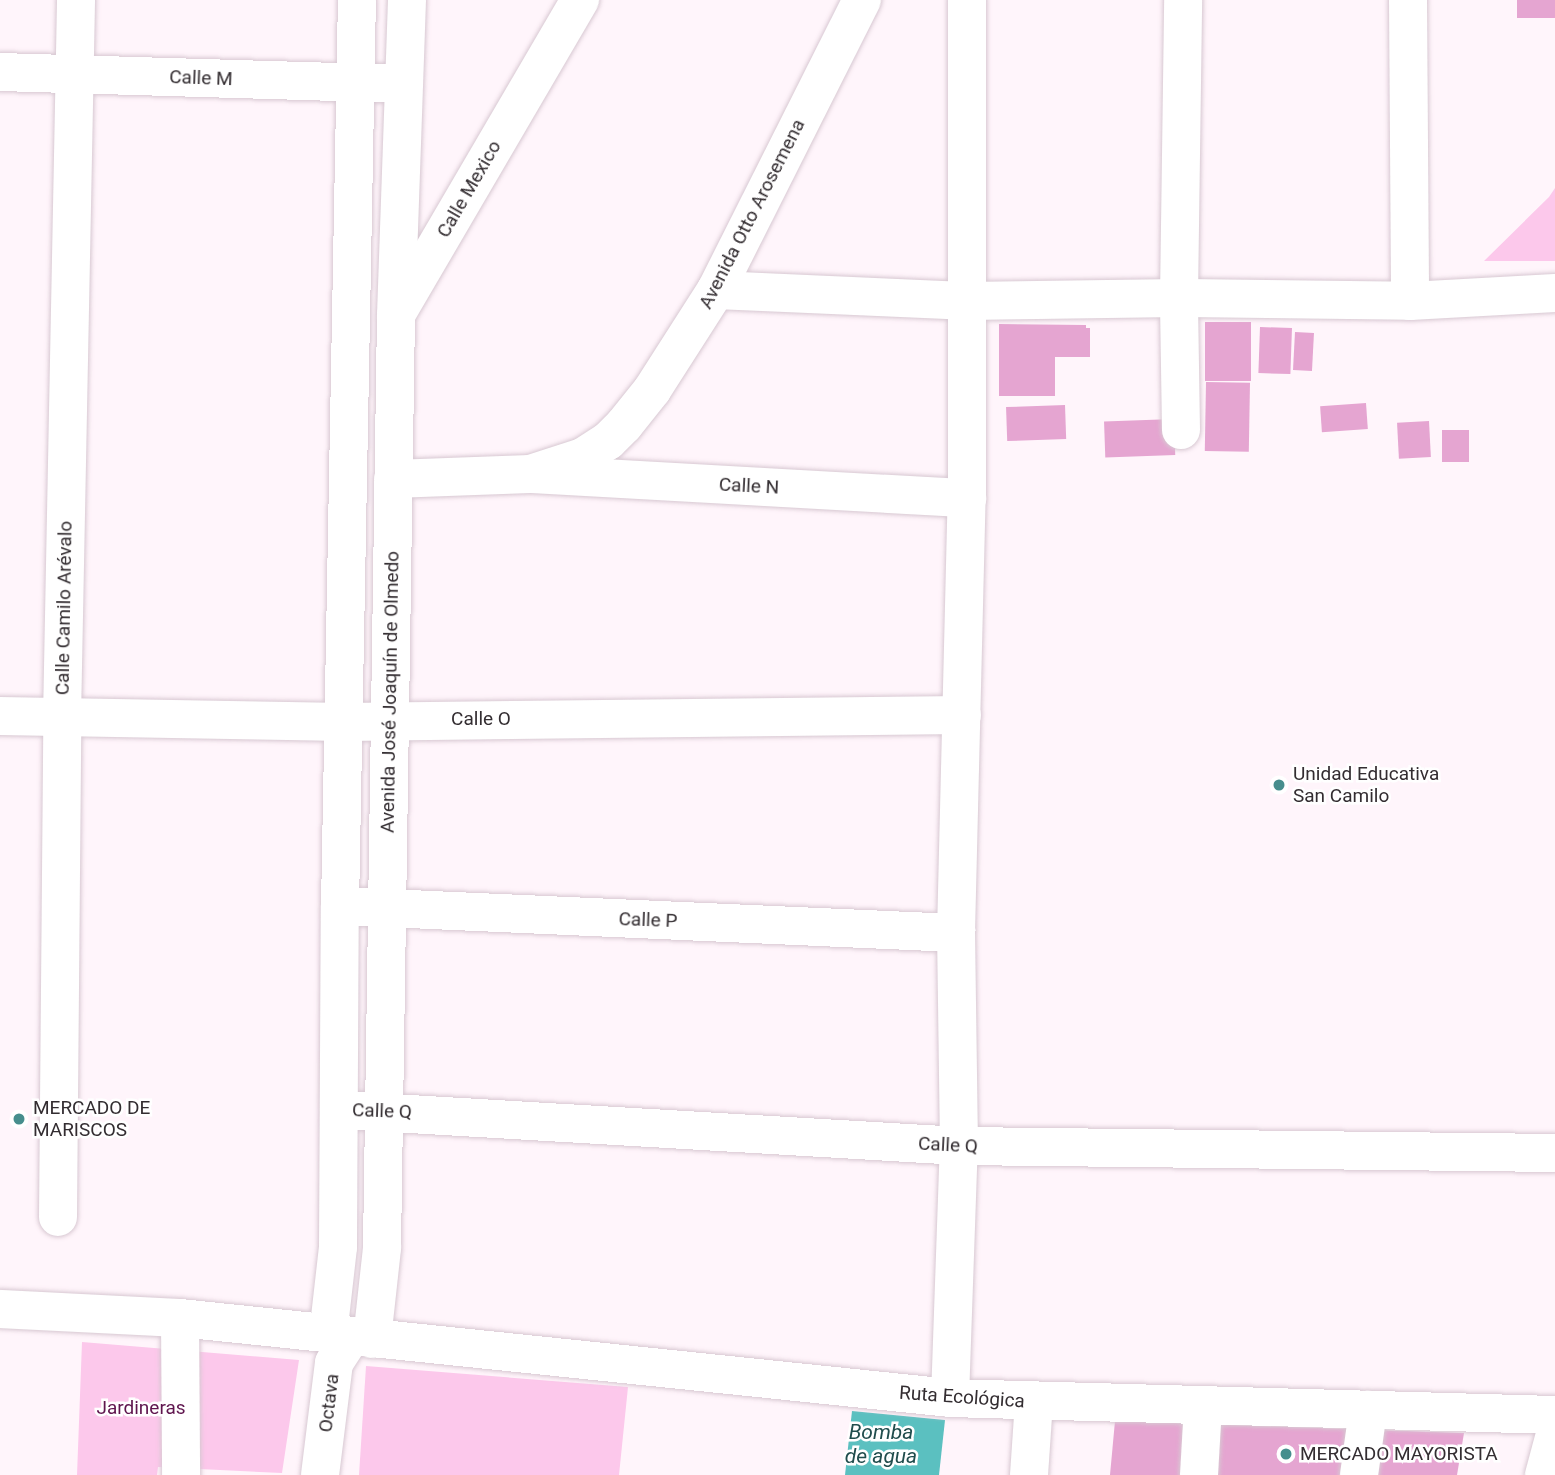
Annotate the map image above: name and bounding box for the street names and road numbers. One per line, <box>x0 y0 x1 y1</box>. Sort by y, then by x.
street label: Calle M <box>169 66 233 90</box>
street label: Avenida Otto Arosemena <box>694 115 810 313</box>
street label: Calle Mexico <box>432 136 506 242</box>
street label: Calle N <box>718 473 780 499</box>
street label: Calle Camilo Arévalo <box>51 521 77 695</box>
street label: Avenida José Joaquín de Olmedo <box>376 551 404 833</box>
street label: Calle O <box>451 708 511 730</box>
street label: Calle P <box>618 908 678 932</box>
street label: Calle Q <box>352 1099 412 1123</box>
street label: Calle Q <box>918 1132 978 1158</box>
street label: Octava <box>314 1372 344 1434</box>
street label: Ruta Ecológica <box>898 1381 1026 1413</box>

